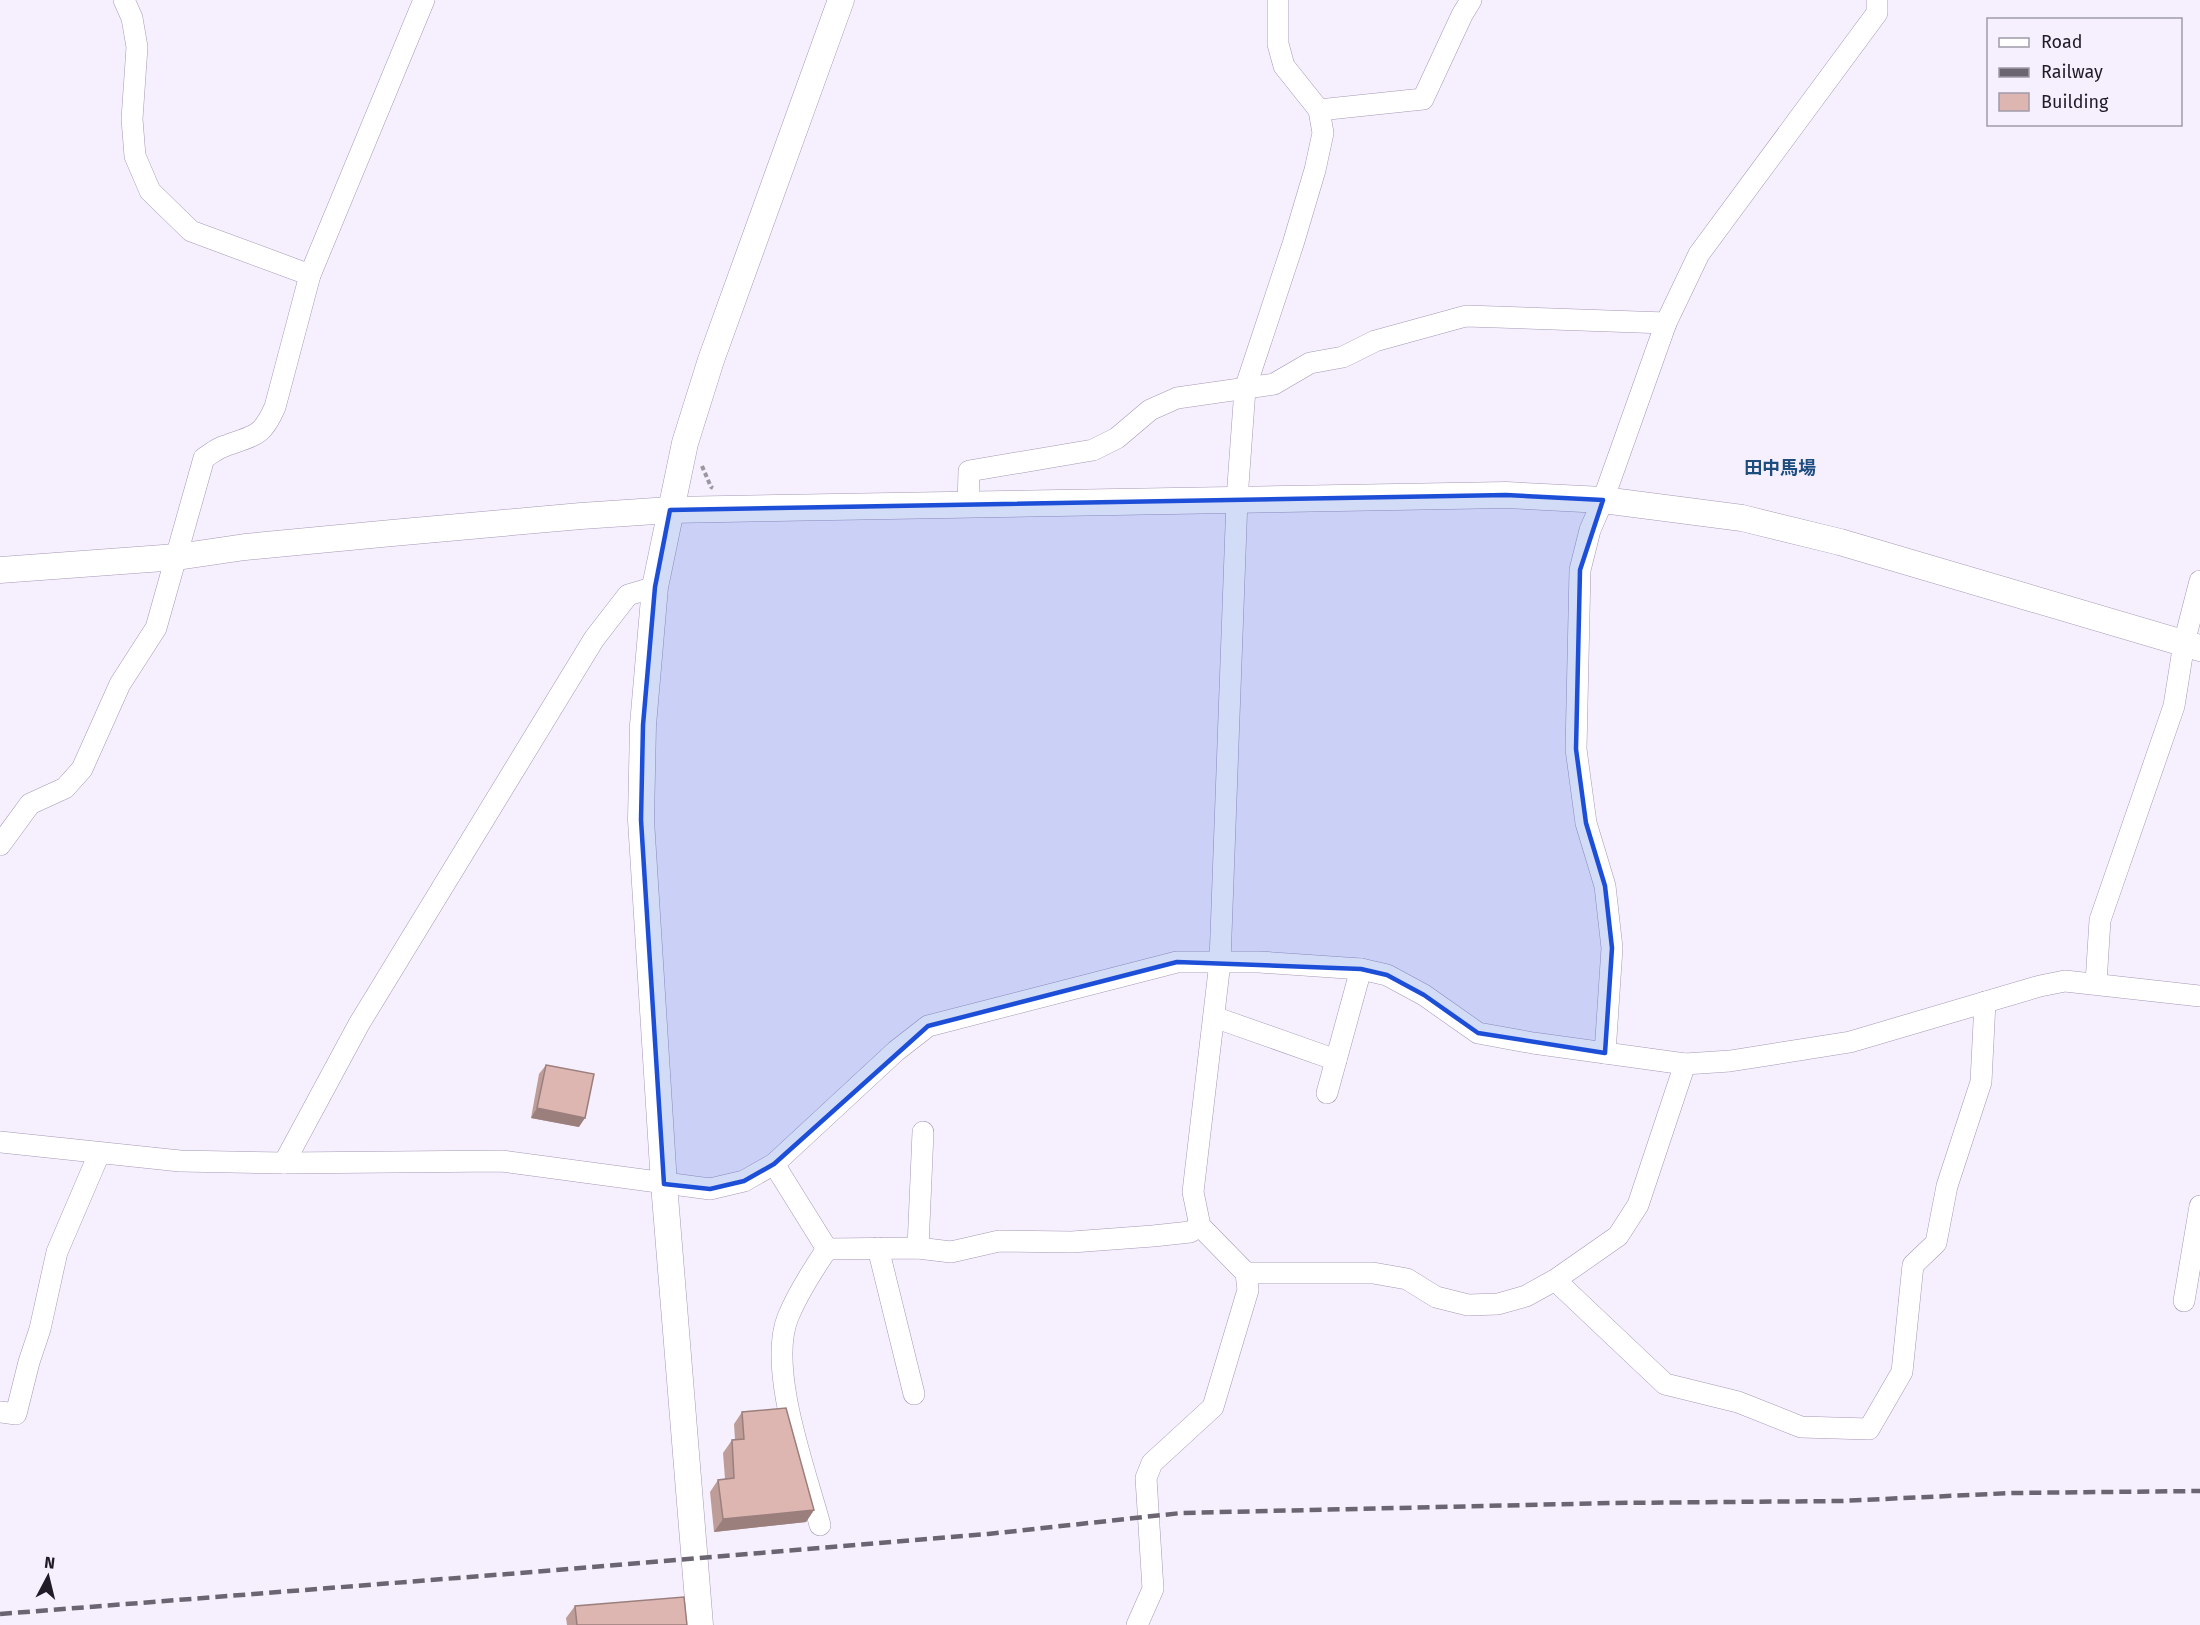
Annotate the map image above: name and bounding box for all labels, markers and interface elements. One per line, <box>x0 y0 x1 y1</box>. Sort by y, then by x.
legend <box>1987 18 2182 126</box>
text: Road <box>2041 31 2083 53</box>
text: Railway <box>2041 61 2103 83</box>
text: Building <box>2041 91 2109 113</box>
district label: 田中馬場 <box>1744 457 1816 479</box>
north arrow <box>18 1547 78 1607</box>
text: N <box>43 1553 56 1573</box>

